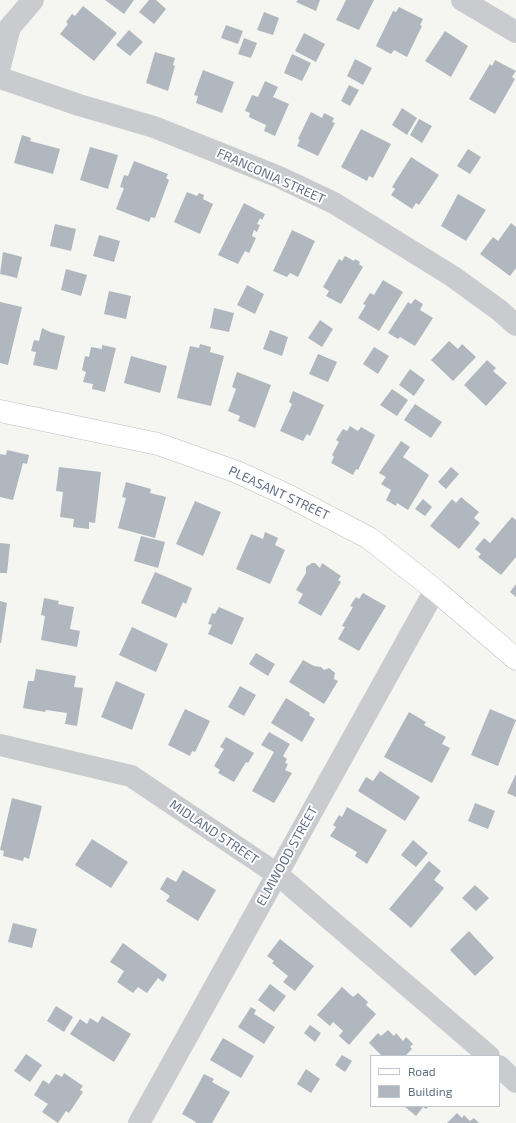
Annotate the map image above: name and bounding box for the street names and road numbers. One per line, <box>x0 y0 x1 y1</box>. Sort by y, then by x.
street label: FRANCONIA STREET <box>214 145 328 207</box>
street label: PLEASANT STREET <box>226 463 332 523</box>
street label: MIDLAND STREET <box>167 796 261 868</box>
street label: ELMWOOD STREET <box>253 803 321 909</box>

